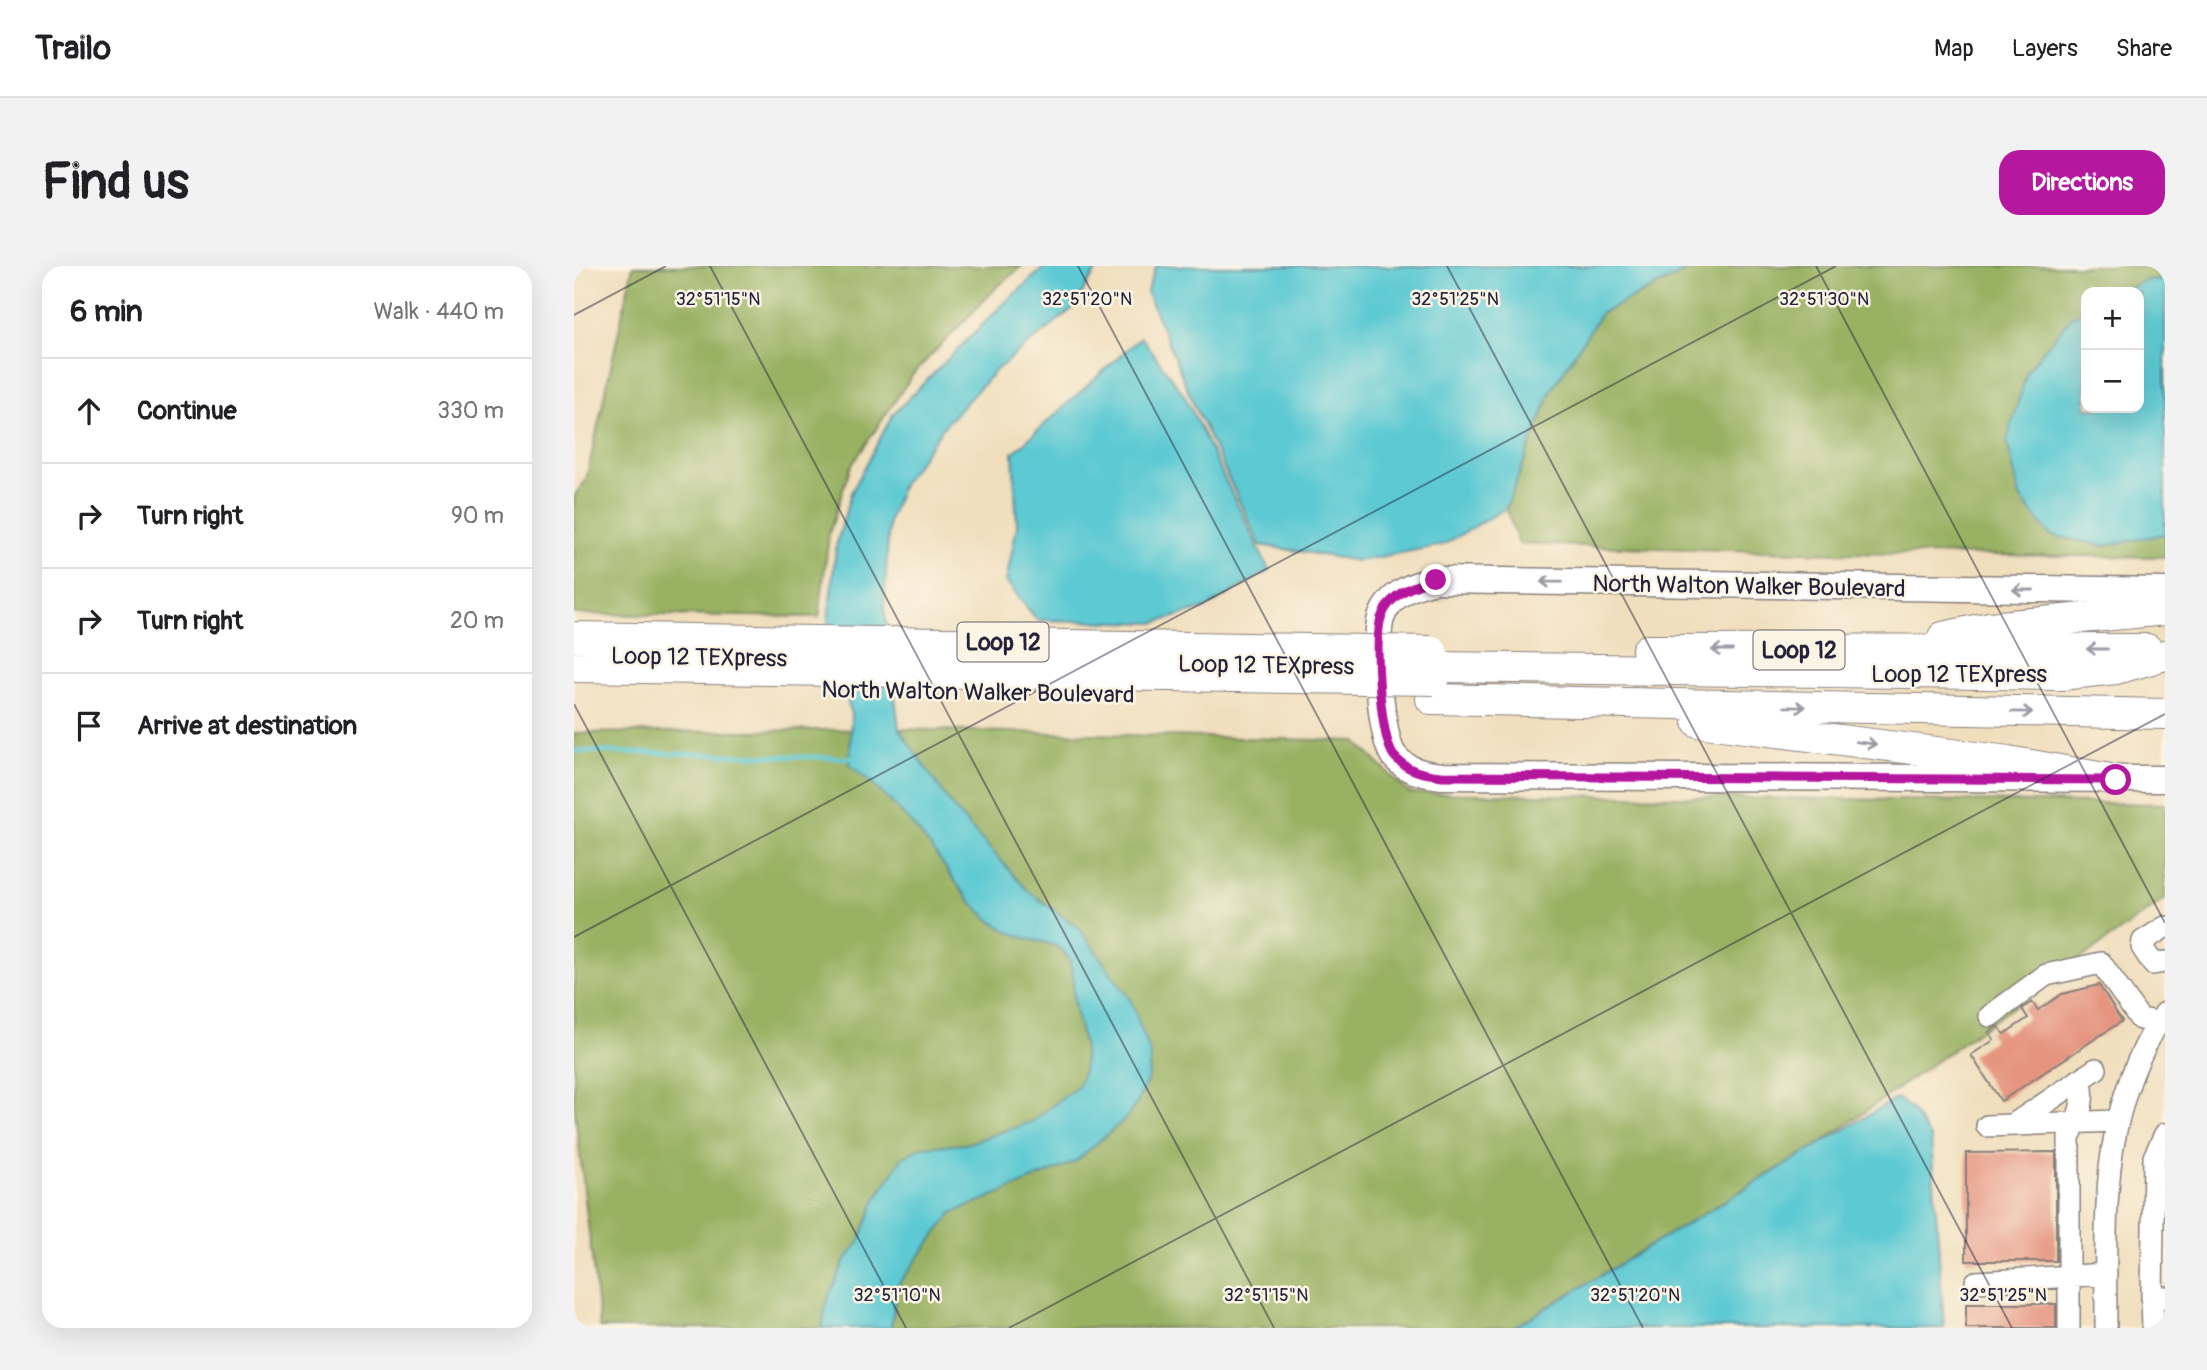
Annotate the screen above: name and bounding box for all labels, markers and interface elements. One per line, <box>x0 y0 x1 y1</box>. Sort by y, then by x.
text: Trailo <box>35 28 111 69</box>
text: Map <box>1934 34 1974 63</box>
text: Layers <box>2012 34 2078 63</box>
text: Share <box>2116 34 2172 63</box>
button: Directions <box>1999 150 2165 215</box>
text: Find us <box>42 152 189 213</box>
map controls <box>2081 287 2144 413</box>
button: + <box>2081 287 2144 350</box>
text: 32°51'15"N <box>676 288 760 311</box>
text: 32°51'20"N <box>1042 288 1132 311</box>
text: 32°51'25"N <box>1411 288 1499 311</box>
text: 32°51'30"N <box>1779 288 1869 311</box>
text: 6 min <box>70 293 143 330</box>
text: Walk · 440 m <box>373 297 504 326</box>
button: − <box>2081 350 2144 413</box>
icon: ahead <box>70 392 108 430</box>
text: Continue <box>137 395 237 427</box>
text: 330 m <box>437 396 504 425</box>
icon: right <box>70 497 108 535</box>
text: Turn right <box>137 500 243 532</box>
text: 90 m <box>451 501 504 530</box>
route end <box>1420 564 1451 595</box>
street label: North Walton Walker Boulevard <box>1592 569 1906 604</box>
one-way arrow <box>1540 575 1563 589</box>
one-way arrow <box>2012 583 2035 596</box>
icon: right <box>70 602 108 640</box>
text: Turn right <box>137 605 243 637</box>
text: 20 m <box>450 606 504 635</box>
road number: Loop 12 <box>958 622 1048 662</box>
road number: Loop 12 <box>1754 630 1844 670</box>
street label: Loop 12 TEXpress <box>611 641 788 674</box>
one-way arrow <box>2086 642 2109 656</box>
one-way arrow <box>1711 643 1734 657</box>
street label: Loop 12 TEXpress <box>1178 649 1355 682</box>
street label: Loop 12 TEXpress <box>1871 660 2047 689</box>
street label: North Walton Walker Boulevard <box>821 675 1135 710</box>
one-way arrow <box>1783 701 1806 714</box>
one-way arrow <box>2011 705 2034 719</box>
icon: arrive <box>70 707 108 745</box>
text: Arrive at destination <box>137 710 357 742</box>
one-way arrow <box>1854 736 1877 749</box>
route start <box>2100 764 2131 795</box>
text: 32°51'10"N <box>853 1284 941 1307</box>
text: 32°51'15"N <box>1224 1284 1308 1307</box>
text: 32°51'20"N <box>1590 1284 1680 1307</box>
text: 32°51'25"N <box>1959 1284 2047 1307</box>

